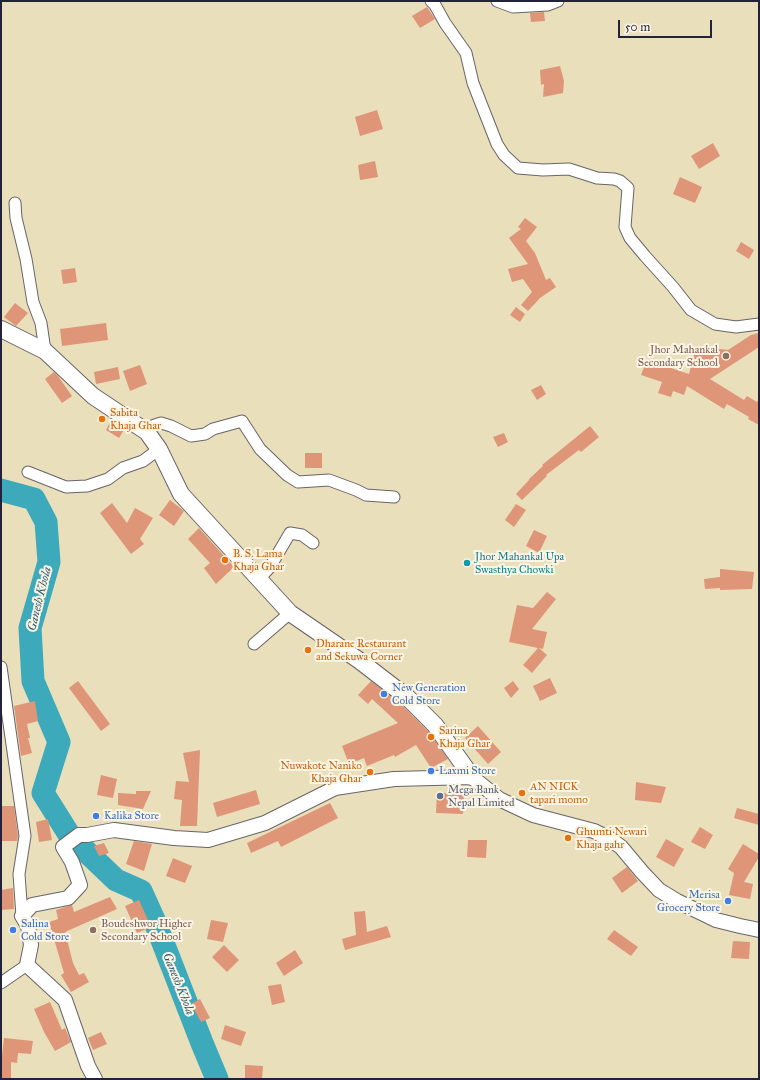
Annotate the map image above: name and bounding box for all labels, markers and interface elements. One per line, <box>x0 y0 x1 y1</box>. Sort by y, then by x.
scale bar <box>620 12 714 38</box>
text: 50 m <box>625 20 650 34</box>
place label: Jhor Mahankal Secondary School <box>638 343 718 369</box>
marker: Jhor Mahankal Secondary School <box>721 351 731 361</box>
place label: Sabita Khaja Ghar <box>110 406 161 432</box>
marker: Sabita Khaja Ghar <box>97 414 107 424</box>
place label: B. S. Lama Khaja Ghar <box>233 547 284 573</box>
place label: Jhor Mahankal Upa Swasthya Chowki <box>475 550 564 576</box>
marker: B. S. Lama Khaja Ghar <box>220 555 230 565</box>
marker: Jhor Mahankal Upa Swasthya Chowki <box>462 558 472 568</box>
water label: Ganesh Khola <box>25 565 55 633</box>
place label: Dharane Restaurant and Sekuwa Corner <box>316 637 406 663</box>
marker: Dharane Restaurant and Sekuwa Corner <box>303 645 313 655</box>
place label: New Generation Cold Store <box>392 681 466 707</box>
marker: New Generation Cold Store <box>379 689 389 699</box>
place label: Sarina Khaja Ghar <box>439 724 490 750</box>
marker: Sarina Khaja Ghar <box>426 732 436 742</box>
place label: Nuwakote Naniko Khaja Ghar <box>280 759 362 785</box>
place label: Laxmi Store <box>439 764 496 778</box>
marker: Laxmi Store <box>426 766 436 776</box>
marker: Nuwakote Naniko Khaja Ghar <box>365 767 375 777</box>
place label: AN NICK tapari momo <box>530 780 588 806</box>
place label: Mega Bank Nepal Limited <box>448 783 515 809</box>
marker: AN NICK tapari momo <box>517 788 527 798</box>
marker: Mega Bank Nepal Limited <box>435 791 445 801</box>
place label: Kalika Store <box>104 809 159 823</box>
marker: Kalika Store <box>91 811 101 821</box>
place label: Ghumti Newari Khaja gahr <box>576 825 647 851</box>
marker: Ghumti Newari Khaja gahr <box>563 833 573 843</box>
place label: Merisa Grocery Store <box>657 888 720 914</box>
marker: Merisa Grocery Store <box>723 896 733 906</box>
place label: Salina Cold Store <box>21 917 69 943</box>
place label: Boudeshwor Higher Secondary School <box>101 917 192 943</box>
marker: Salina Cold Store <box>8 925 18 935</box>
marker: Boudeshwor Higher Secondary School <box>88 925 98 935</box>
water label: Ganesh Khola <box>159 951 197 1017</box>

